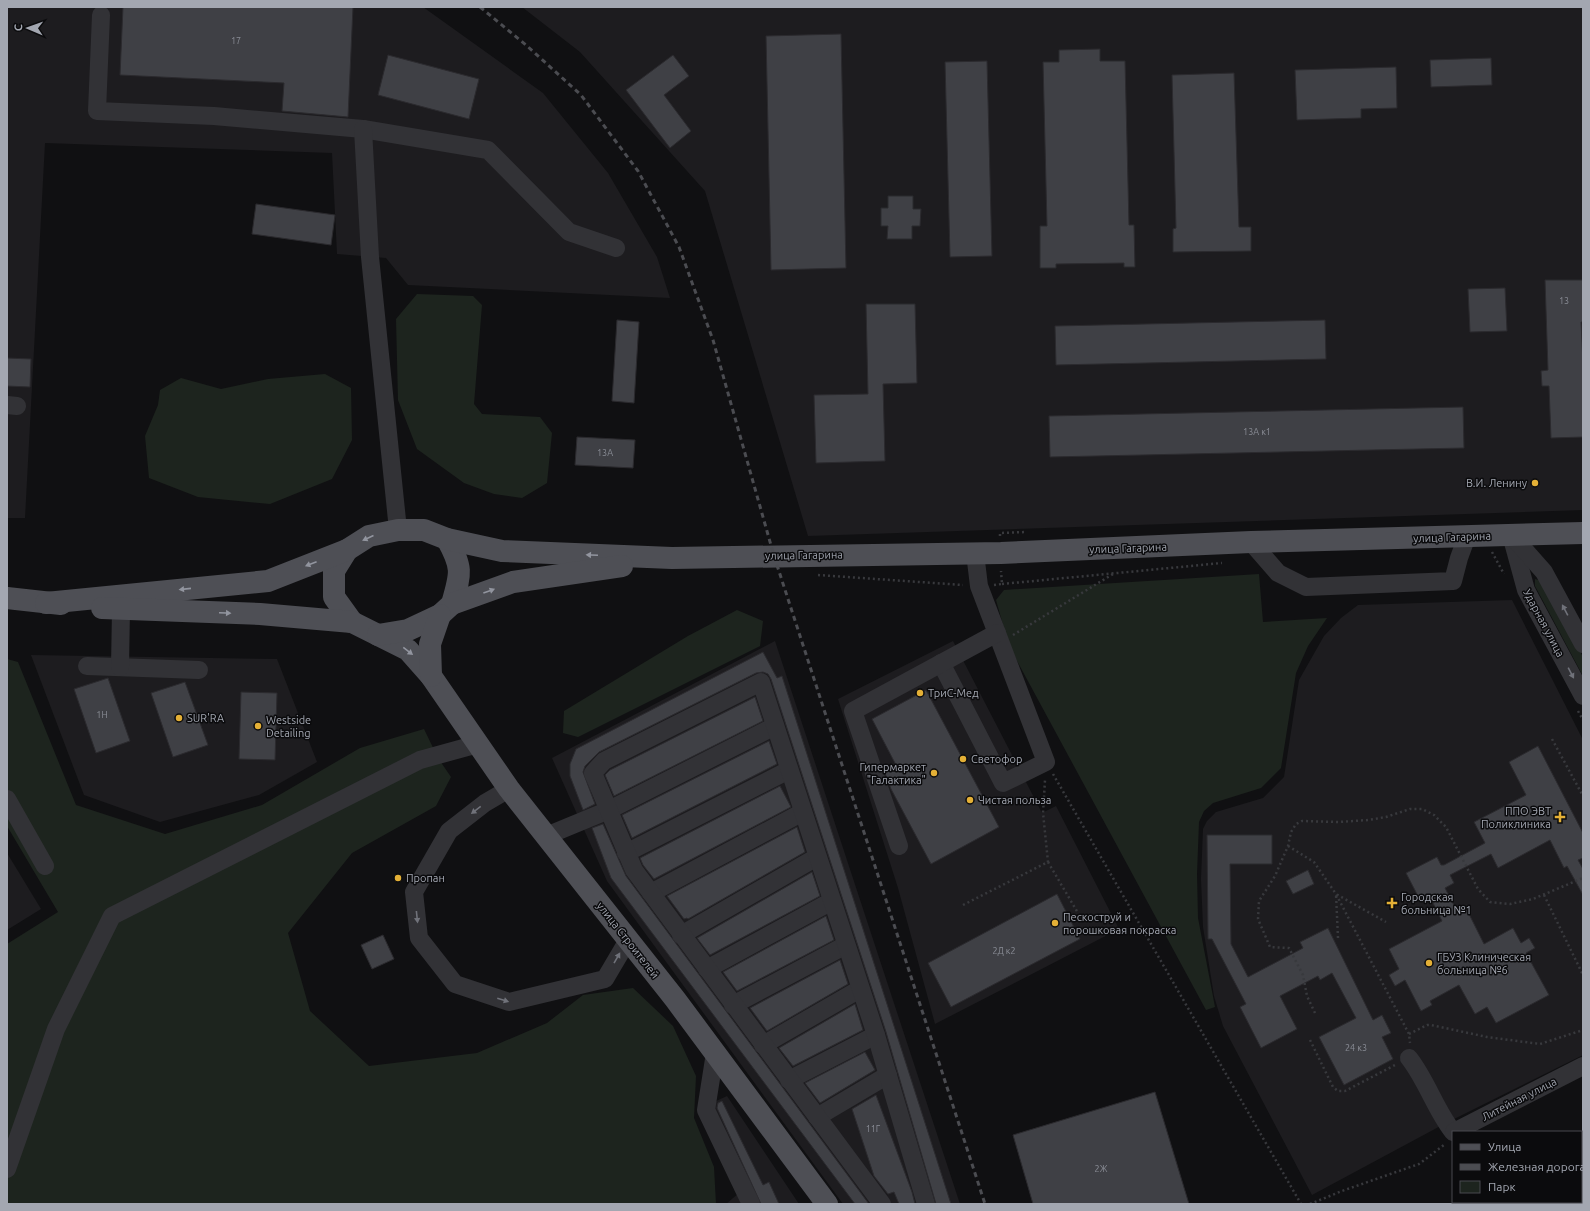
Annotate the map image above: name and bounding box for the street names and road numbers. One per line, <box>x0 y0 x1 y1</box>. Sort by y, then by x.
street label: улица Гагарина <box>1413 530 1491 544</box>
street label: улица Гагарина <box>1089 541 1167 555</box>
street label: улица Гагарина <box>765 548 843 562</box>
street label: Ударная улица <box>1521 587 1567 659</box>
street label: улица Строителей <box>595 900 661 980</box>
street label: Литейная улица <box>1480 1075 1558 1123</box>

